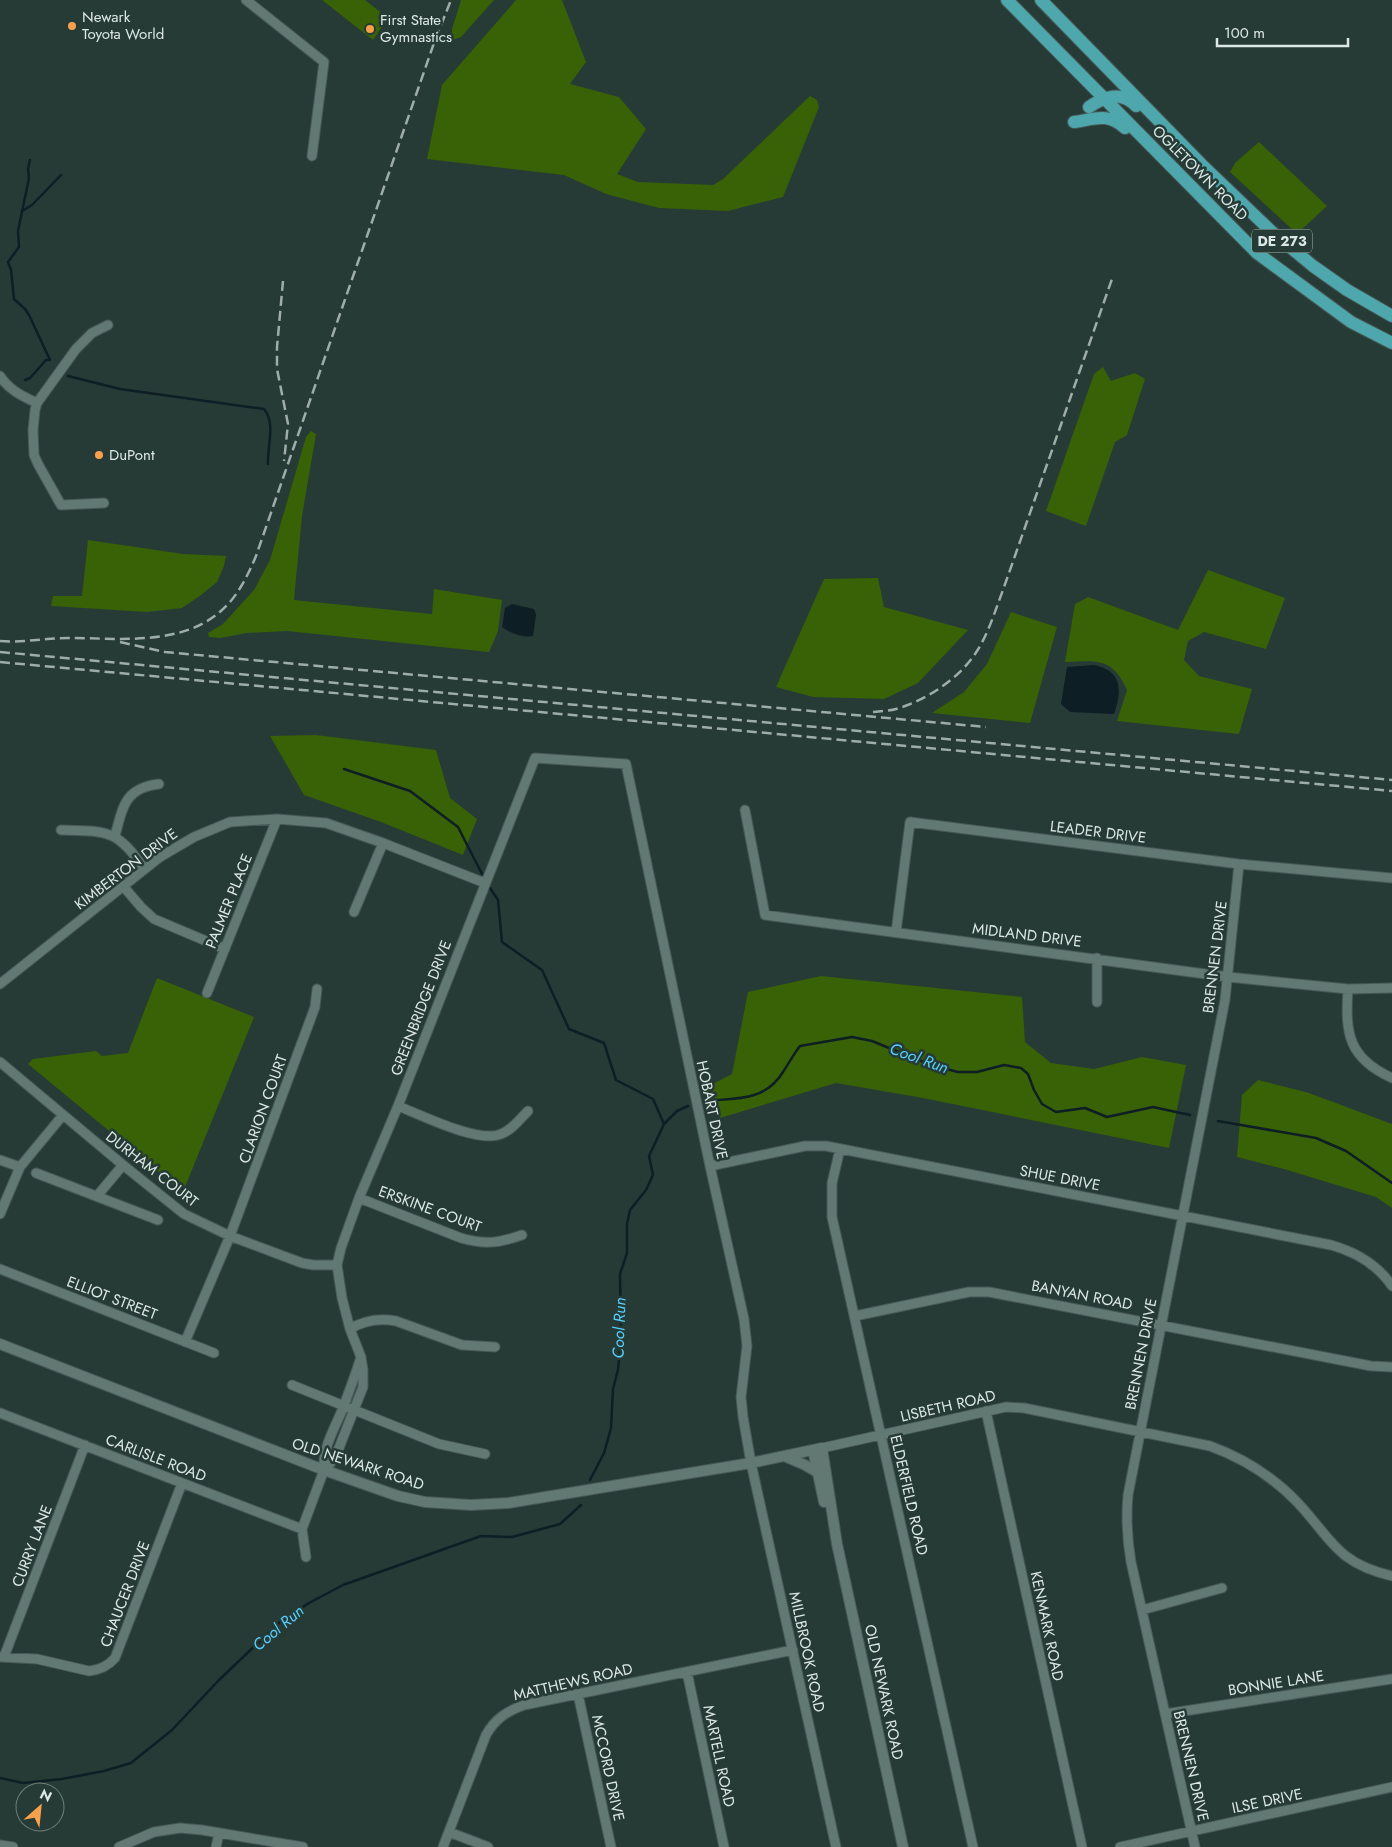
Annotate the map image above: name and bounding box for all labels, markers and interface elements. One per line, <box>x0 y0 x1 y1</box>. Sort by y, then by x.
place label: Newark Toyota World <box>82 6 164 45</box>
place label: First State Gymnastics <box>380 9 452 48</box>
scale bar <box>1217 15 1348 47</box>
marker: Newark Toyota World <box>66 20 78 32</box>
text: 100 m <box>1224 22 1265 44</box>
marker: First State Gymnastics <box>364 23 376 35</box>
street label: OGLETOWN ROAD <box>1147 120 1253 226</box>
road number: DE 273 <box>1252 230 1312 252</box>
place label: DuPont <box>109 444 155 466</box>
marker: DuPont <box>93 449 105 461</box>
street label: LEADER DRIVE <box>1049 815 1147 849</box>
street label: KIMBERTON DRIVE <box>70 823 182 915</box>
street label: PALMER PLACE <box>200 850 258 952</box>
street label: BRENNEN DRIVE <box>1197 900 1233 1014</box>
street label: MIDLAND DRIVE <box>971 917 1083 953</box>
street label: GREENBRIDGE DRIVE <box>385 937 457 1079</box>
water label: Cool Run <box>886 1037 952 1079</box>
street label: CLARION COURT <box>233 1052 293 1166</box>
street label: HOBART DRIVE <box>691 1058 733 1162</box>
street label: DURHAM COURT <box>101 1126 203 1212</box>
street label: SHUE DRIVE <box>1018 1159 1102 1197</box>
street label: ERSKINE COURT <box>375 1180 485 1238</box>
street label: ELLIOT STREET <box>64 1271 160 1325</box>
street label: BANYAN ROAD <box>1030 1274 1134 1316</box>
street label: BRENNEN DRIVE <box>1119 1296 1163 1412</box>
water label: Cool Run <box>606 1297 632 1359</box>
street label: LISBETH ROAD <box>898 1384 998 1428</box>
street label: CARLISLE ROAD <box>102 1429 210 1487</box>
street label: OLD NEWARK ROAD <box>289 1432 427 1496</box>
street label: ELDERFIELD ROAD <box>884 1433 934 1557</box>
street label: CURRY LANE <box>6 1502 58 1590</box>
street label: CHAUCER DRIVE <box>95 1538 155 1650</box>
street label: KENMARK ROAD <box>1025 1569 1069 1683</box>
street label: MILLBROOK ROAD <box>783 1590 831 1714</box>
water label: Cool Run <box>247 1600 309 1656</box>
street label: OLD NEWARK ROAD <box>859 1622 909 1762</box>
street label: MATTHEWS ROAD <box>511 1658 635 1706</box>
street label: BONNIE LANE <box>1226 1665 1326 1701</box>
street label: MARTELL ROAD <box>697 1703 741 1809</box>
street label: BRENNEN DRIVE <box>1168 1708 1214 1824</box>
street label: MCCORD DRIVE <box>586 1713 630 1823</box>
north arrow <box>15 1782 65 1832</box>
street label: ILSE DRIVE <box>1230 1783 1304 1819</box>
text: N <box>36 1784 55 1807</box>

